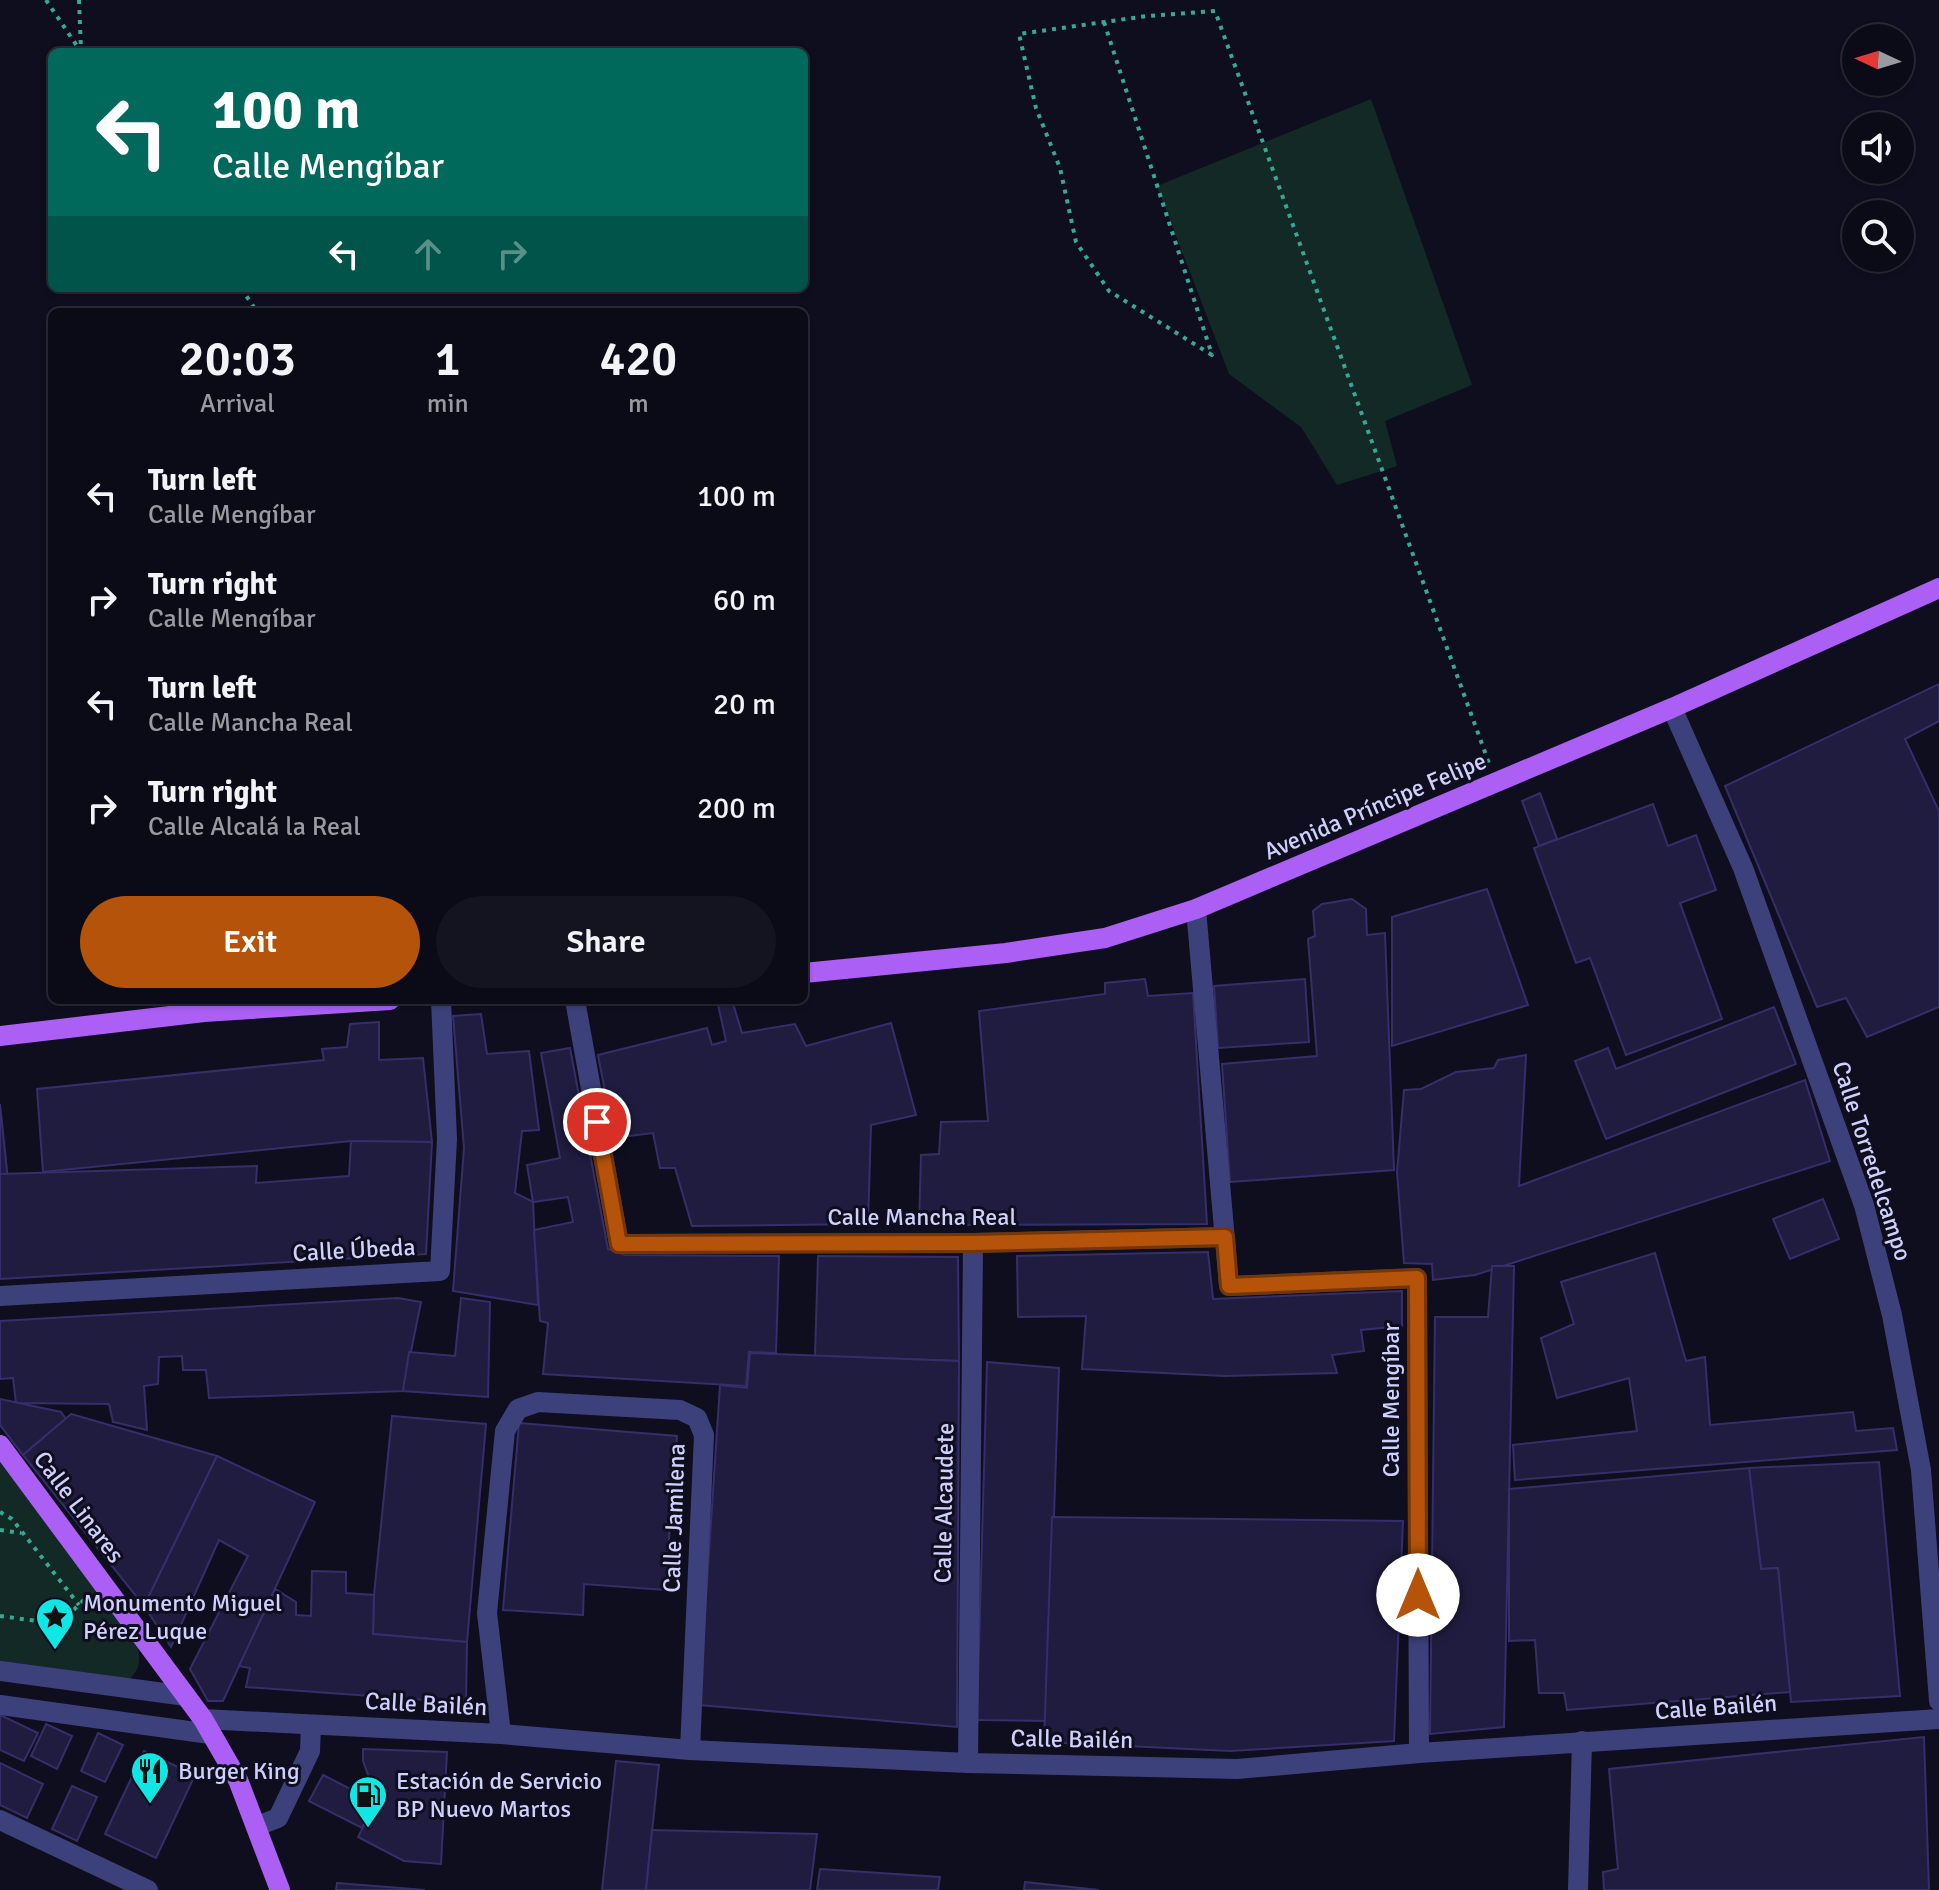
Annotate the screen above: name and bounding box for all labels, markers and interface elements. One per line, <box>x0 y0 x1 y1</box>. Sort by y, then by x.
north arrow <box>1842 24 1914 96</box>
map controls <box>1842 24 1914 272</box>
text: 100 m <box>212 75 360 144</box>
icon: left <box>80 80 184 184</box>
button: sound <box>1842 112 1914 184</box>
text: Calle Mengíbar <box>212 144 444 189</box>
button: search <box>1842 200 1914 272</box>
icon: left <box>322 232 366 276</box>
icon: ahead <box>406 232 450 276</box>
icon: right <box>490 232 534 276</box>
text: 20:03 <box>179 330 296 389</box>
text: 1 <box>435 330 461 389</box>
text: 420 <box>599 330 677 389</box>
text: Arrival <box>200 388 275 420</box>
text: min <box>427 388 469 420</box>
text: m <box>628 388 649 420</box>
text: Turn left <box>148 462 257 499</box>
icon: left <box>80 474 124 518</box>
text: 100 m <box>697 478 776 515</box>
text: Calle Mengíbar <box>148 499 316 531</box>
text: Turn right <box>148 566 277 603</box>
icon: right <box>80 578 124 622</box>
text: 60 m <box>713 582 776 619</box>
text: Calle Mengíbar <box>148 603 316 635</box>
text: Turn left <box>148 670 257 707</box>
icon: left <box>80 682 124 726</box>
text: 20 m <box>713 686 776 723</box>
text: Calle Mancha Real <box>148 707 353 739</box>
street label: Avenida Príncipe Felipe <box>1259 746 1491 866</box>
text: Turn right <box>148 774 277 811</box>
icon: right <box>80 786 124 830</box>
text: 200 m <box>697 790 776 827</box>
text: Calle Alcalá la Real <box>148 811 361 843</box>
button: Exit <box>80 896 420 988</box>
button: Share <box>436 896 776 988</box>
street label: Calle Torredelcampo <box>1826 1057 1918 1265</box>
pin <box>563 1088 631 1156</box>
icon: arrive <box>575 1100 619 1144</box>
street label: Calle Mancha Real <box>827 1202 1017 1232</box>
street label: Calle Úbeda <box>292 1232 416 1268</box>
street label: Calle Mengíbar <box>1376 1323 1406 1477</box>
street label: Calle Alcaudete <box>928 1423 960 1583</box>
street label: Calle Jamilena <box>656 1443 692 1593</box>
street label: Calle Linares <box>27 1445 131 1569</box>
position arrow <box>1376 1553 1460 1637</box>
place label: Monumento Miguel Pérez Luque <box>83 1588 282 1646</box>
place icon: Monumento Miguel Pérez Luque <box>34 1596 76 1651</box>
street label: Calle Bailén <box>364 1686 488 1722</box>
street label: Calle Bailén <box>1654 1688 1778 1726</box>
street label: Calle Bailén <box>1010 1723 1134 1755</box>
restaurant icon: Burger King <box>129 1750 171 1805</box>
place label: Burger King <box>178 1756 300 1786</box>
place label: Estación de Servicio BP Nuevo Martos <box>396 1766 602 1824</box>
fuel station icon: Estación de Servicio BP Nuevo Martos <box>347 1774 389 1829</box>

